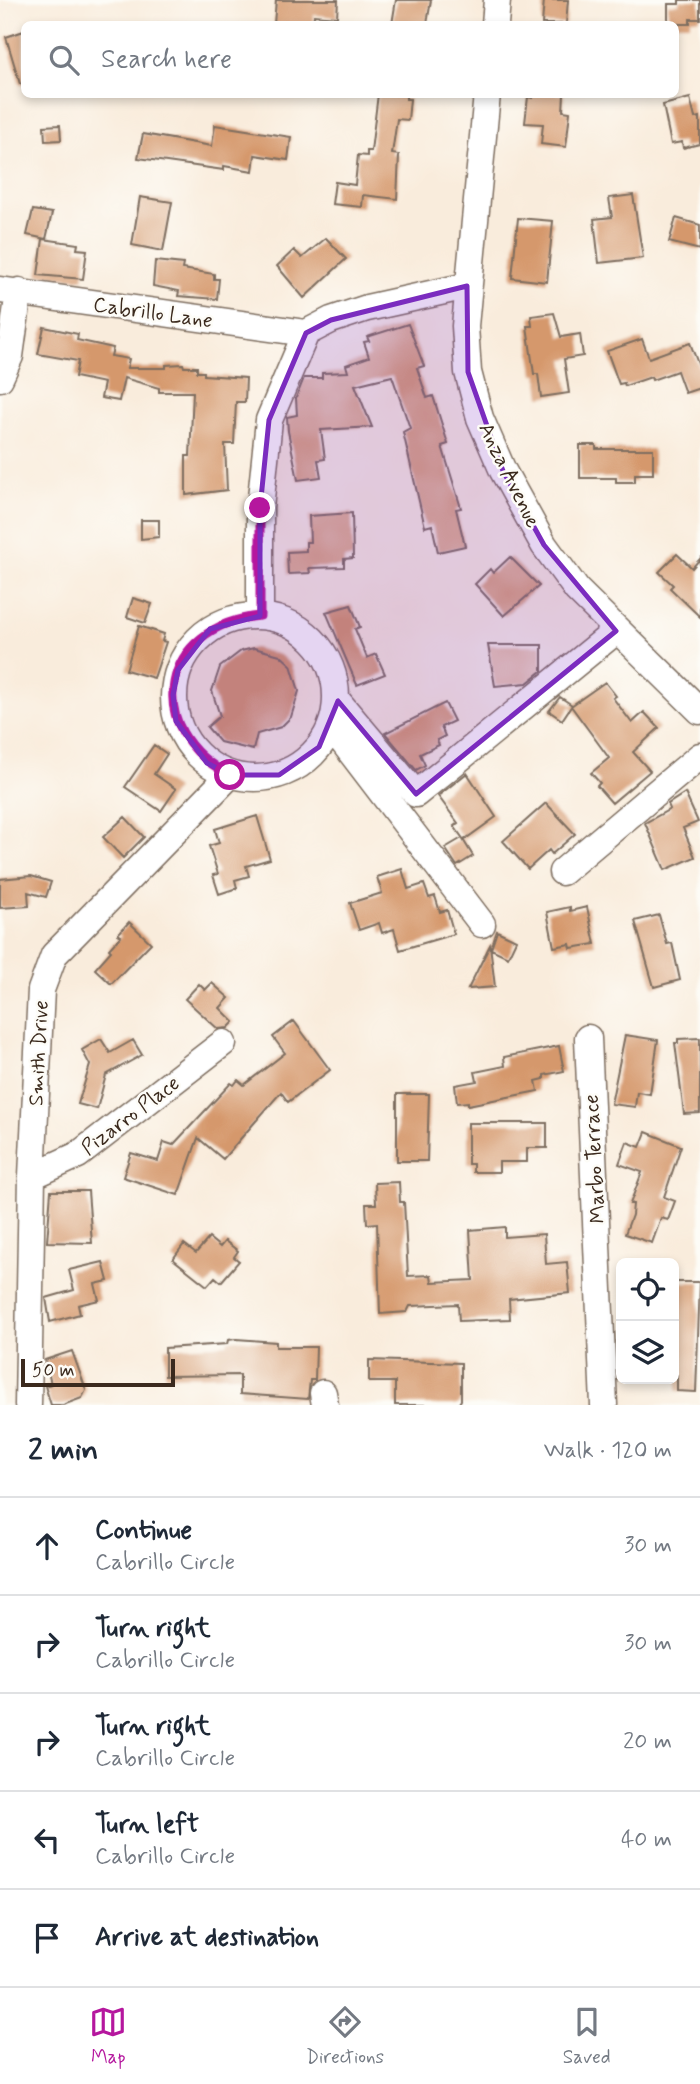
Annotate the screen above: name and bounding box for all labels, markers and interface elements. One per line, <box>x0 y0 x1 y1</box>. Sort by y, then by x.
search box <box>21 21 679 98</box>
icon: search <box>45 41 83 79</box>
text: Search here <box>101 43 232 77</box>
street label: Cabrillo Lane <box>91 291 214 335</box>
street label: Anza Avenue <box>472 418 547 533</box>
route end <box>244 492 275 523</box>
route start <box>214 759 245 790</box>
street label: Smith Drive <box>22 999 56 1107</box>
street label: Pizarro Place <box>76 1070 186 1162</box>
street label: Marbo Terrace <box>578 1094 612 1224</box>
map controls <box>616 1258 679 1384</box>
button: locate <box>616 1258 679 1321</box>
button: layers <box>616 1321 679 1384</box>
scale bar <box>21 1356 175 1388</box>
text: 50 m <box>32 1358 75 1383</box>
text: 2 min <box>28 1431 98 1470</box>
text: Walk · 120 m <box>544 1436 672 1466</box>
text: Continue <box>95 1514 192 1548</box>
icon: ahead <box>28 1527 66 1565</box>
text: 30 m <box>624 1531 672 1561</box>
text: Cabrillo Circle <box>95 1548 235 1578</box>
text: Turn right <box>95 1612 211 1646</box>
icon: right <box>28 1625 66 1663</box>
text: 30 m <box>624 1629 672 1659</box>
text: Cabrillo Circle <box>95 1646 235 1676</box>
text: Turn right <box>95 1710 211 1744</box>
icon: right <box>28 1723 66 1761</box>
text: 20 m <box>623 1727 672 1757</box>
text: Cabrillo Circle <box>95 1744 235 1774</box>
text: Turn left <box>95 1808 199 1842</box>
icon: left <box>28 1821 66 1859</box>
text: 40 m <box>621 1825 672 1855</box>
text: Cabrillo Circle <box>95 1842 235 1872</box>
icon: arrive <box>28 1919 66 1957</box>
text: Arrive at destination <box>95 1921 319 1955</box>
tab: Map <box>89 2003 127 2070</box>
tab: Directions <box>306 2003 384 2070</box>
tab: Saved <box>563 2003 611 2070</box>

